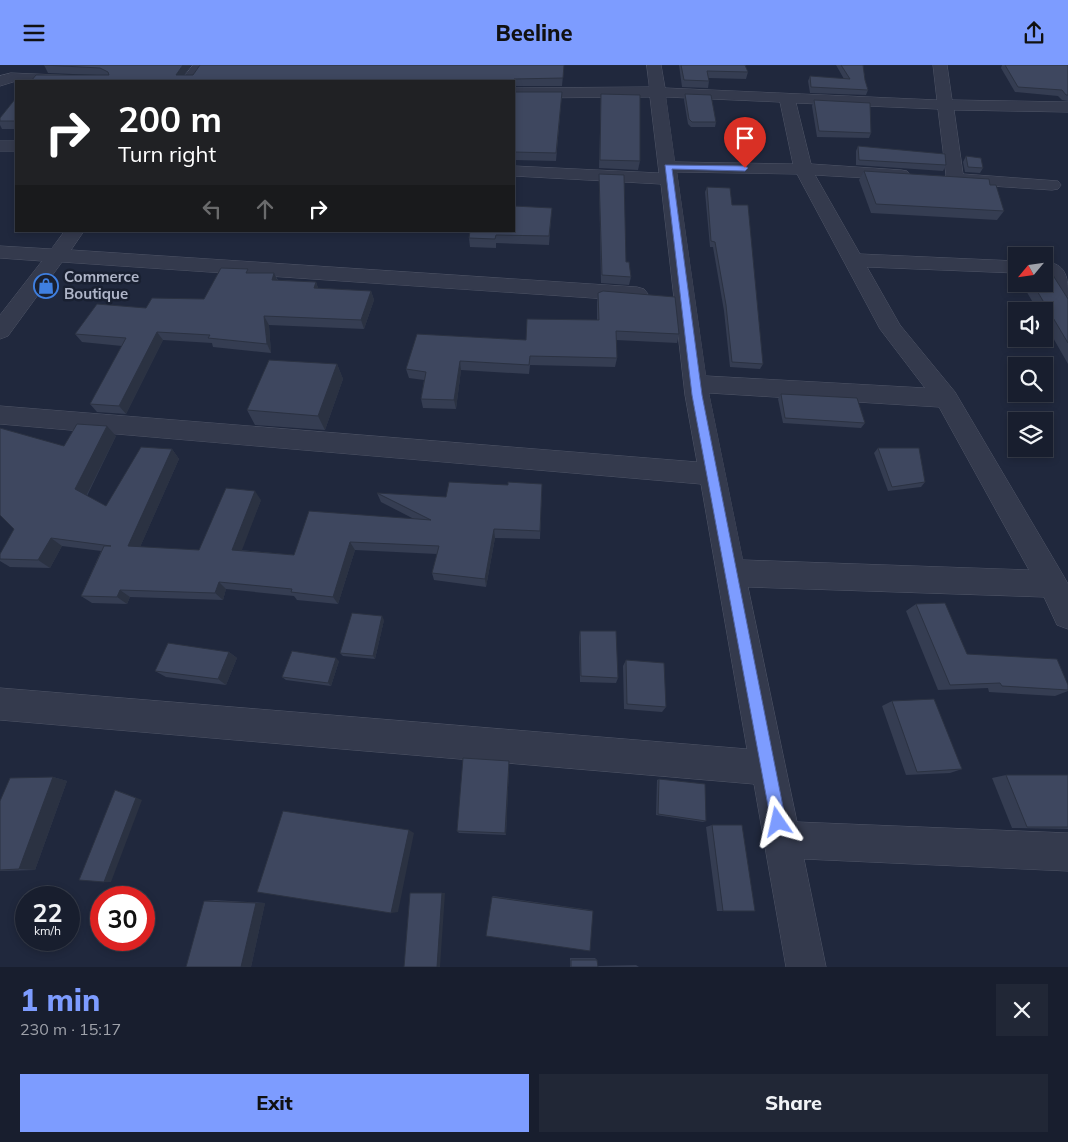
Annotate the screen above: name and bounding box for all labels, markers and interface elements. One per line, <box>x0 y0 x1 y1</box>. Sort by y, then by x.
icon: menu <box>20 19 48 47</box>
text: Beeline <box>495 19 573 47</box>
icon: share <box>1020 19 1048 47</box>
text: 200 m <box>118 97 222 141</box>
icon: right <box>35 100 100 165</box>
pin <box>724 117 766 168</box>
icon: arrive <box>731 124 759 152</box>
text: Turn right <box>118 140 216 168</box>
icon: left <box>198 195 226 223</box>
icon: ahead <box>251 195 279 223</box>
icon: right <box>304 195 332 223</box>
north arrow <box>1008 247 1052 293</box>
map controls <box>1008 247 1053 457</box>
place label: Commerce Boutique <box>64 267 139 303</box>
shop icon: Commerce Boutique <box>33 273 59 299</box>
button: sound <box>1008 302 1053 347</box>
button: search <box>1008 357 1053 402</box>
button: layers <box>1008 412 1053 457</box>
position arrow <box>751 795 803 847</box>
speed limit sign: 30 <box>90 886 155 951</box>
text: 22 <box>32 897 63 928</box>
text: km/h <box>34 923 61 938</box>
text: 1 min <box>20 981 100 1019</box>
button: close <box>996 984 1048 1036</box>
text: 230 m · 15:17 <box>20 1019 121 1039</box>
button: Exit <box>20 1074 529 1132</box>
button: Share <box>539 1074 1048 1132</box>

